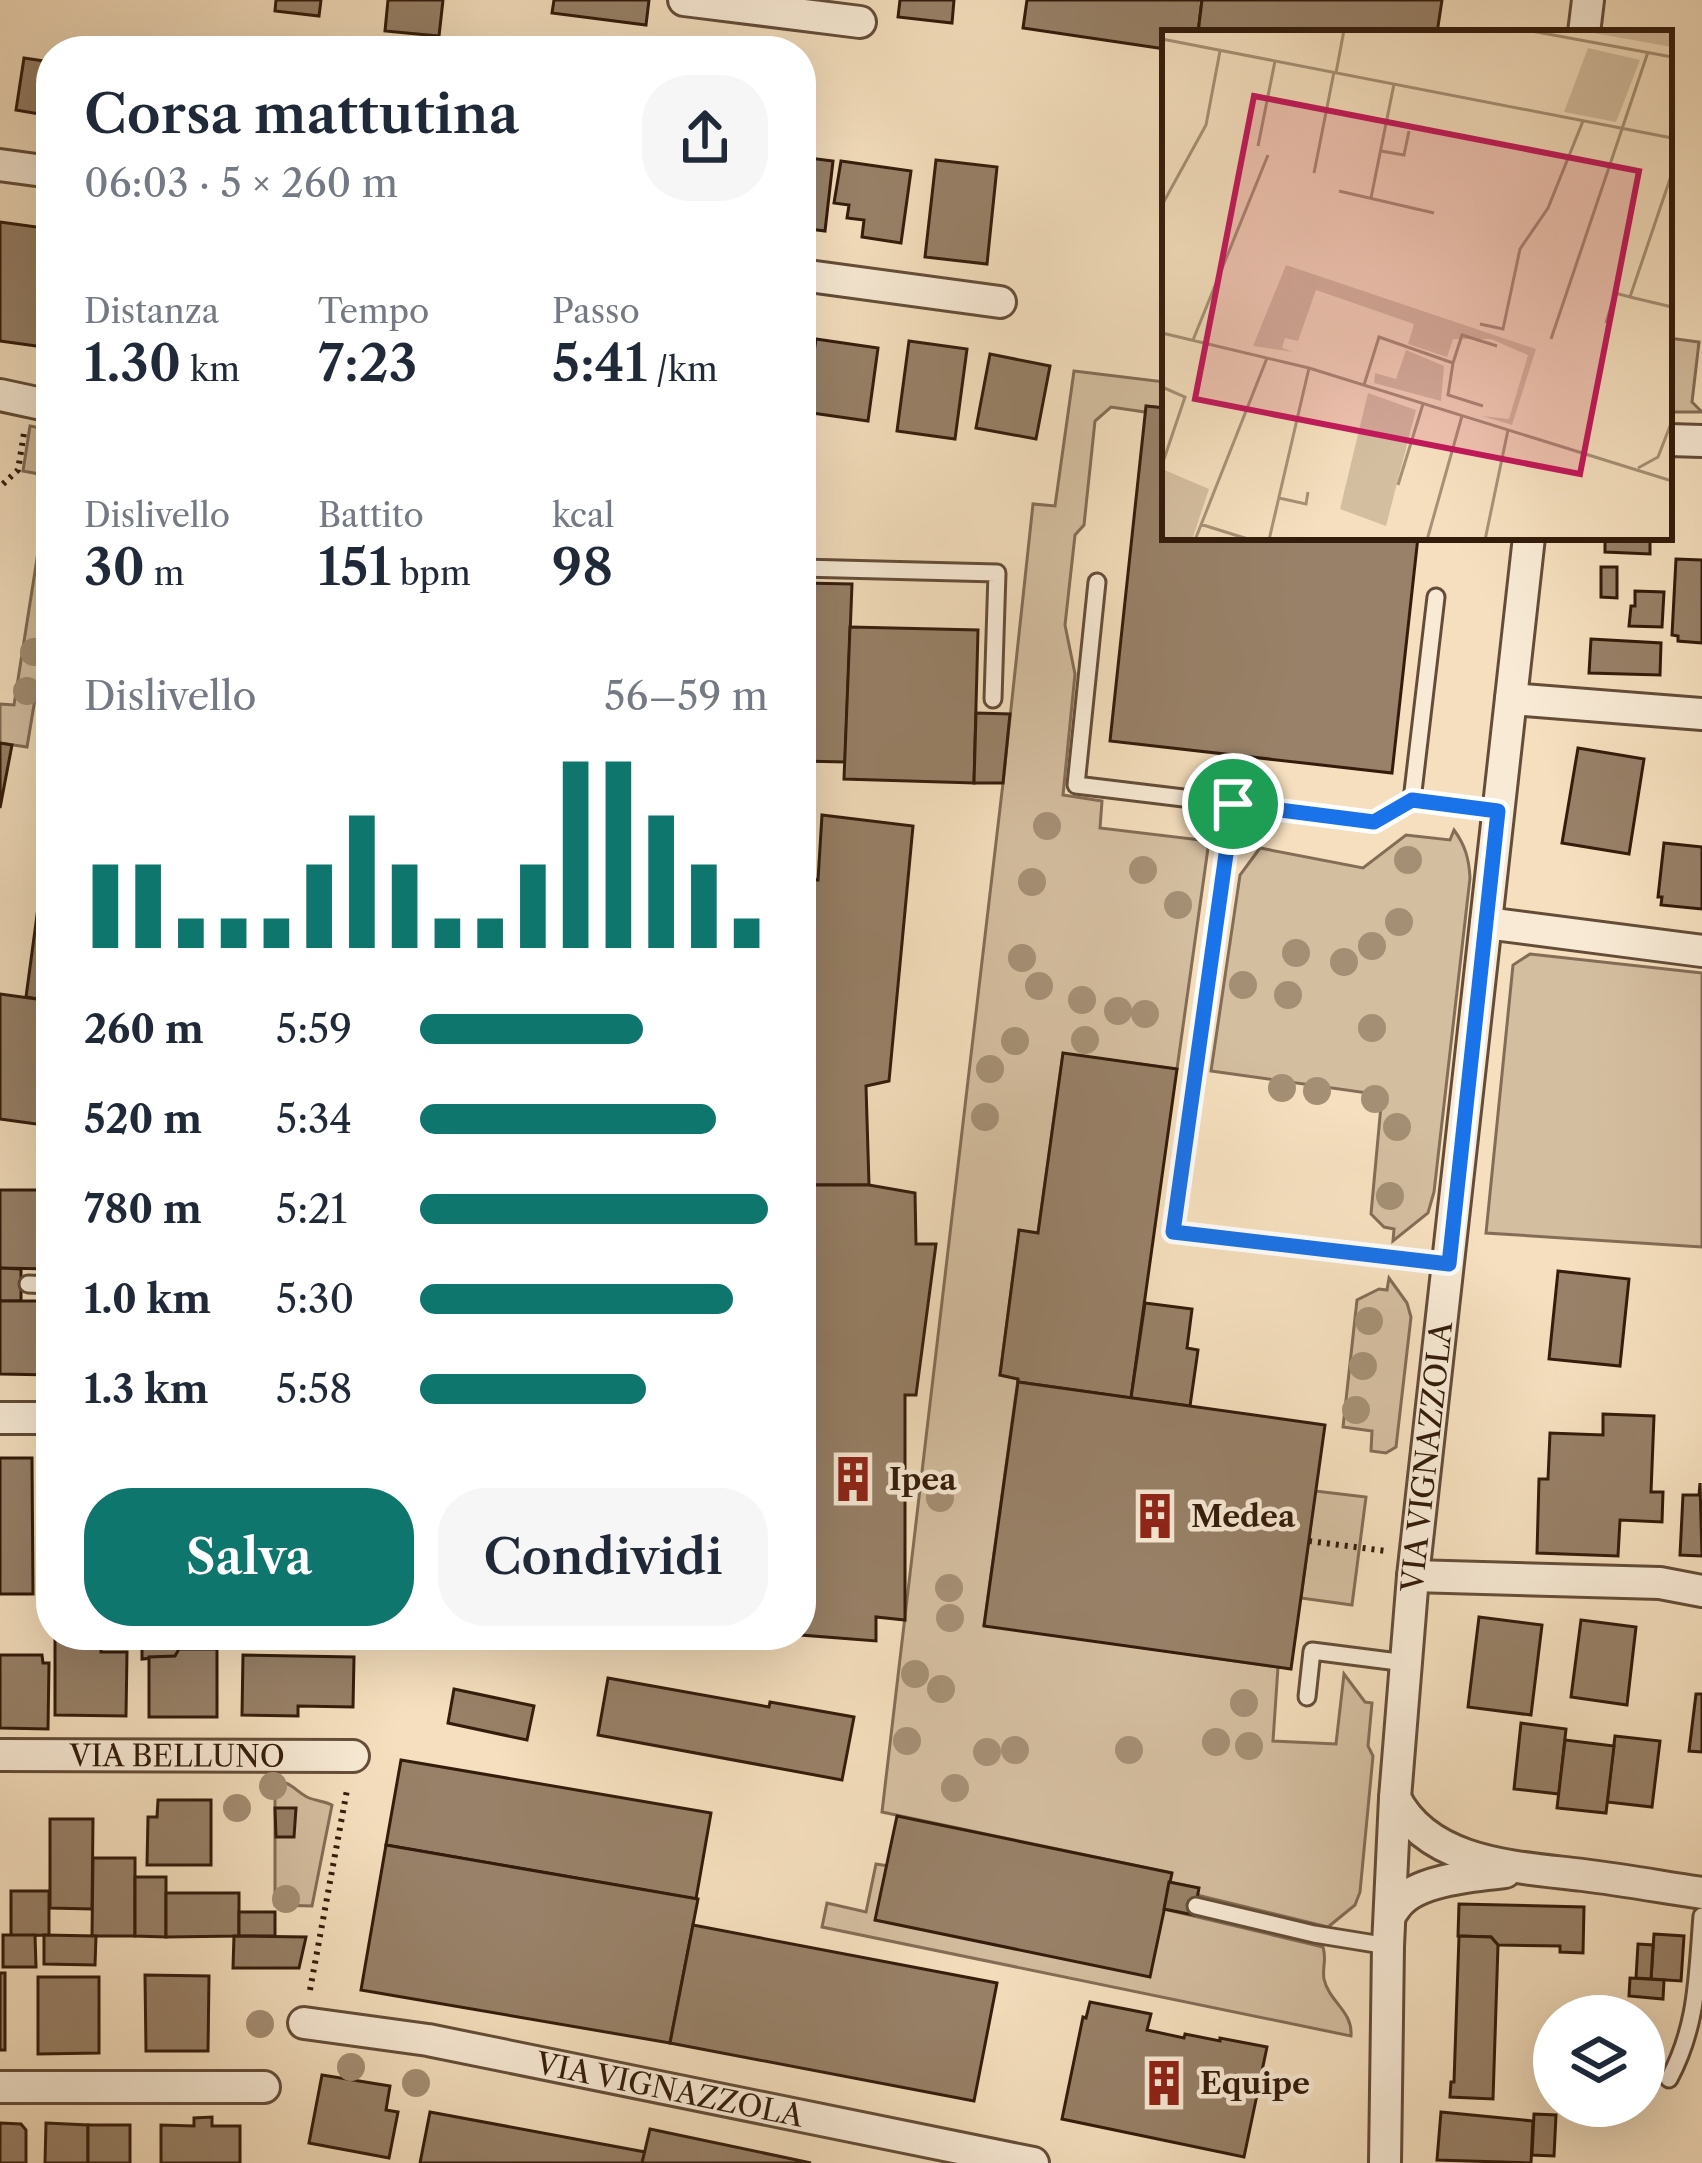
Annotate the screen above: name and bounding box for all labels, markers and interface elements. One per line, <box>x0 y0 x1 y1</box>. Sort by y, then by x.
inset map <box>1162 30 1672 540</box>
button: share <box>642 75 768 201</box>
text: Corsa mattutina <box>84 81 519 147</box>
text: 06:03 · 5 × 260 m <box>84 159 398 207</box>
text: Distanza <box>84 291 219 332</box>
text: Tempo <box>318 291 429 332</box>
text: Passo <box>552 291 640 332</box>
text: 1.30 <box>84 332 181 394</box>
text: 7:23 <box>318 332 417 394</box>
text: 5:41 <box>552 332 647 394</box>
text: km <box>181 349 240 390</box>
text: /km <box>647 349 718 390</box>
text: Dislivello <box>84 495 230 536</box>
text: Battito <box>318 495 424 536</box>
text: kcal <box>552 495 614 536</box>
text: 30 <box>84 536 145 598</box>
text: 151 <box>318 536 391 598</box>
text: 98 <box>552 536 613 598</box>
text: m <box>145 553 185 594</box>
text: bpm <box>391 553 471 594</box>
text: Dislivello <box>84 672 256 720</box>
text: 56–59 m <box>604 672 768 720</box>
pin <box>1182 753 1284 855</box>
icon: arrive <box>1200 771 1266 837</box>
text: 260 m <box>84 1005 204 1053</box>
text: 5:59 <box>276 1005 352 1053</box>
text: 520 m <box>84 1095 202 1143</box>
text: 5:34 <box>276 1095 352 1143</box>
text: 780 m <box>84 1185 202 1233</box>
text: 5:21 <box>276 1185 347 1233</box>
text: 1.0 km <box>84 1275 211 1323</box>
text: 5:30 <box>276 1275 354 1323</box>
street label: VIA VIGNAZZOLA <box>1393 1319 1460 1594</box>
text: 1.3 km <box>84 1365 209 1413</box>
text: 5:58 <box>276 1365 352 1413</box>
building icon: Ipea <box>828 1454 878 1504</box>
place label: Ipea <box>889 1461 957 1498</box>
button: Salva <box>84 1488 414 1626</box>
button: Condividi <box>438 1488 768 1626</box>
building icon: Medea <box>1130 1491 1180 1541</box>
place label: Medea <box>1191 1498 1296 1535</box>
street label: VIA BELLUNO <box>68 1737 285 1774</box>
map controls <box>1533 1995 1665 2127</box>
button: layers <box>1533 1995 1665 2127</box>
street label: VIA VIGNAZZOLA <box>532 2044 807 2135</box>
building icon: Equipe <box>1139 2058 1189 2108</box>
place label: Equipe <box>1200 2065 1310 2102</box>

